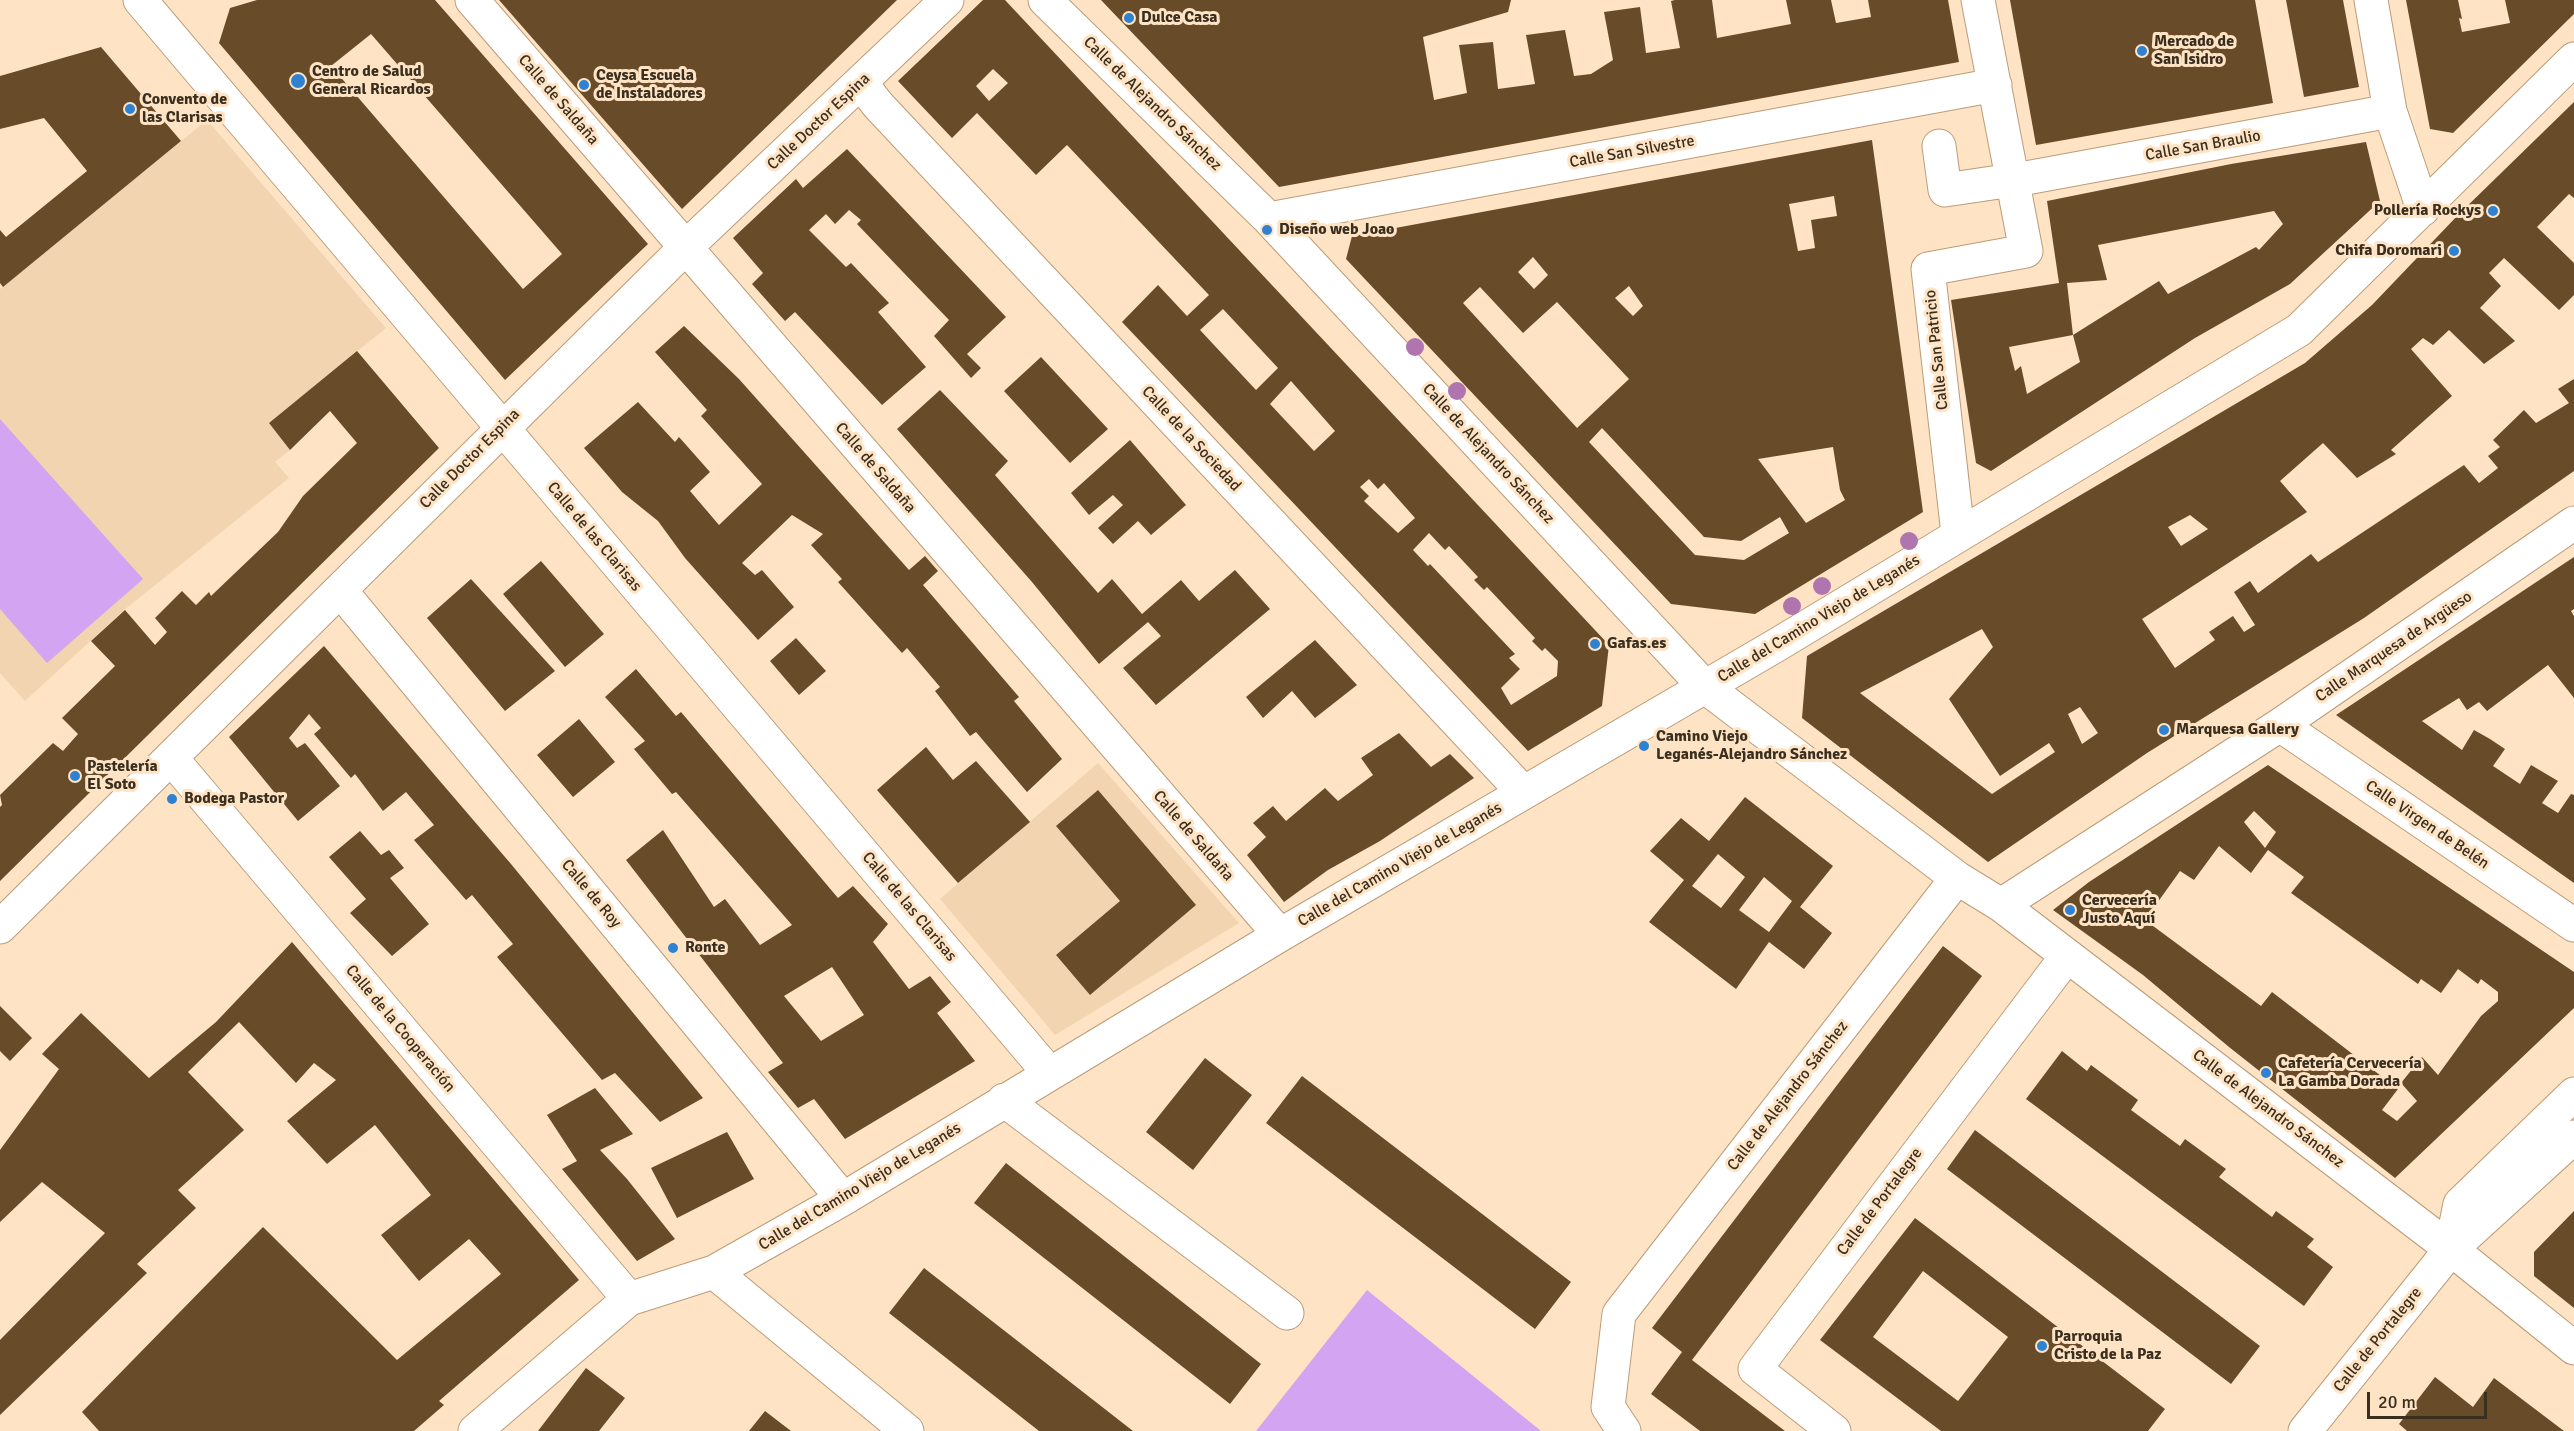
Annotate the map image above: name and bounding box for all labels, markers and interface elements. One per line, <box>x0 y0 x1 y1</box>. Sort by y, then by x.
place label: Dulce Casa <box>1141 8 1217 28</box>
marker: Dulce Casa <box>1122 11 1136 25</box>
place label: Mercado de San Isidro <box>2154 32 2234 70</box>
street label: Calle de Alejandro Sánchez <box>1079 33 1225 175</box>
marker: Mercado de San Isidro <box>2135 44 2149 58</box>
street label: Calle de Saldaña <box>514 51 602 149</box>
place label: Centro de Salud General Ricardos <box>312 62 431 100</box>
place label: Ceysa Escuela de Instaladores <box>596 66 702 104</box>
street label: Calle Doctor Espina <box>764 69 874 175</box>
marker: Centro de Salud General Ricardos <box>289 72 307 90</box>
marker: Ceysa Escuela de Instaladores <box>577 78 591 92</box>
place label: Convento de las Clarisas <box>142 90 227 128</box>
marker: Convento de las Clarisas <box>123 102 137 116</box>
street label: Calle San Braulio <box>2144 126 2262 166</box>
street label: Calle San Silvestre <box>1568 132 1696 172</box>
place label: Pollería Rockys <box>2374 201 2481 221</box>
marker: Pollería Rockys <box>2486 204 2500 218</box>
place label: Diseño web Joao <box>1279 220 1394 240</box>
marker: Diseño web Joao <box>1260 223 1274 237</box>
place label: Chifa Doromari <box>2335 241 2442 261</box>
marker: Chifa Doromari <box>2447 244 2461 258</box>
street label: Calle San Patricio <box>1921 289 1953 411</box>
street label: Calle de Alejandro Sánchez <box>1418 380 1558 528</box>
street label: Calle de la Sociedad <box>1137 382 1245 496</box>
street label: Calle Doctor Espina <box>416 405 524 513</box>
street label: Calle de Saldaña <box>831 419 919 517</box>
street label: Calle de las Clarisas <box>543 478 645 596</box>
street label: Calle del Camino Viejo de Leganés <box>1714 551 1924 687</box>
street label: Calle Marquesa de Argüeso <box>2312 587 2476 707</box>
place label: Gafas.es <box>1607 634 1666 654</box>
marker: Gafas.es <box>1588 637 1602 651</box>
place label: Marquesa Gallery <box>2176 720 2299 740</box>
marker: Marquesa Gallery <box>2157 723 2171 737</box>
place label: Camino Viejo Leganés-Alejandro Sánchez <box>1656 727 1847 765</box>
marker: Camino Viejo Leganés-Alejandro Sánchez <box>1637 739 1651 753</box>
place label: Pastelería El Soto <box>87 757 158 795</box>
marker: Pastelería El Soto <box>68 769 82 783</box>
street label: Calle Virgen de Belén <box>2361 776 2493 874</box>
street label: Calle de Saldaña <box>1149 787 1237 885</box>
place label: Bodega Pastor <box>184 789 284 809</box>
marker: Bodega Pastor <box>165 792 179 806</box>
street label: Calle del Camino Viejo de Leganés <box>1295 799 1505 931</box>
street label: Calle de las Clarisas <box>858 848 960 966</box>
street label: Calle de Roy <box>557 856 625 932</box>
place label: Cervecería Justo Aquí <box>2082 891 2157 929</box>
marker: Cervecería Justo Aquí <box>2063 903 2077 917</box>
place label: Ronte <box>685 938 726 958</box>
marker: Ronte <box>666 941 680 955</box>
street label: Calle de la Cooperación <box>341 961 459 1097</box>
street label: Calle de Alejandro Sánchez <box>1724 1017 1852 1175</box>
street label: Calle de Alejandro Sánchez <box>2188 1046 2348 1172</box>
place label: Cafetería Cervecería La Gamba Dorada <box>2278 1054 2422 1092</box>
marker: Cafetería Cervecería La Gamba Dorada <box>2259 1066 2273 1080</box>
street label: Calle del Camino Viejo de Leganés <box>755 1119 965 1255</box>
street label: Calle de Portalegre <box>1833 1144 1927 1260</box>
street label: Calle de Portalegre <box>2330 1284 2426 1396</box>
place label: Parroquia Cristo de la Paz <box>2054 1327 2161 1365</box>
marker: Parroquia Cristo de la Paz <box>2035 1339 2049 1353</box>
scale bar <box>2370 1380 2490 1418</box>
text: 20 m <box>2378 1391 2416 1413</box>

